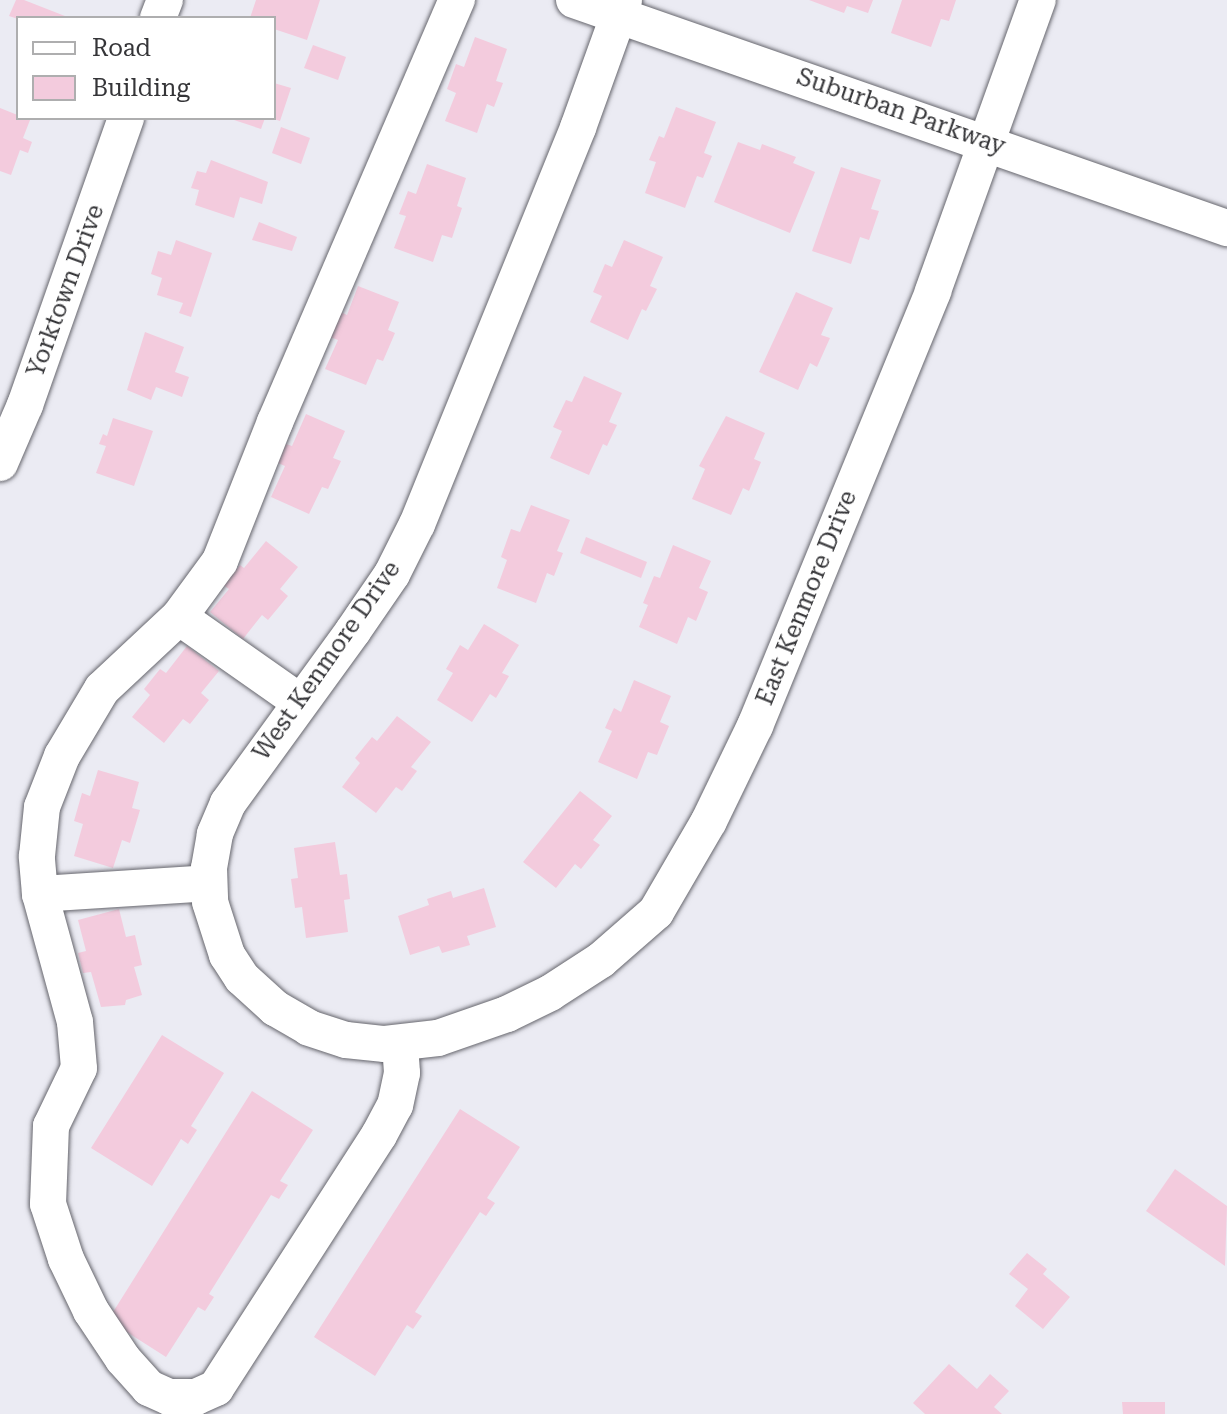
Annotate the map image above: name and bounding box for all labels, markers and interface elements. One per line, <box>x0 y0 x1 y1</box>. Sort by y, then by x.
legend <box>16 16 276 120</box>
text: Road <box>92 34 151 62</box>
street label: Suburban Parkway <box>793 63 1009 161</box>
text: Building <box>92 74 190 102</box>
street label: Yorktown Drive <box>21 201 111 381</box>
street label: East Kenmore Drive <box>751 487 863 709</box>
street label: West Kenmore Drive <box>247 556 407 766</box>

